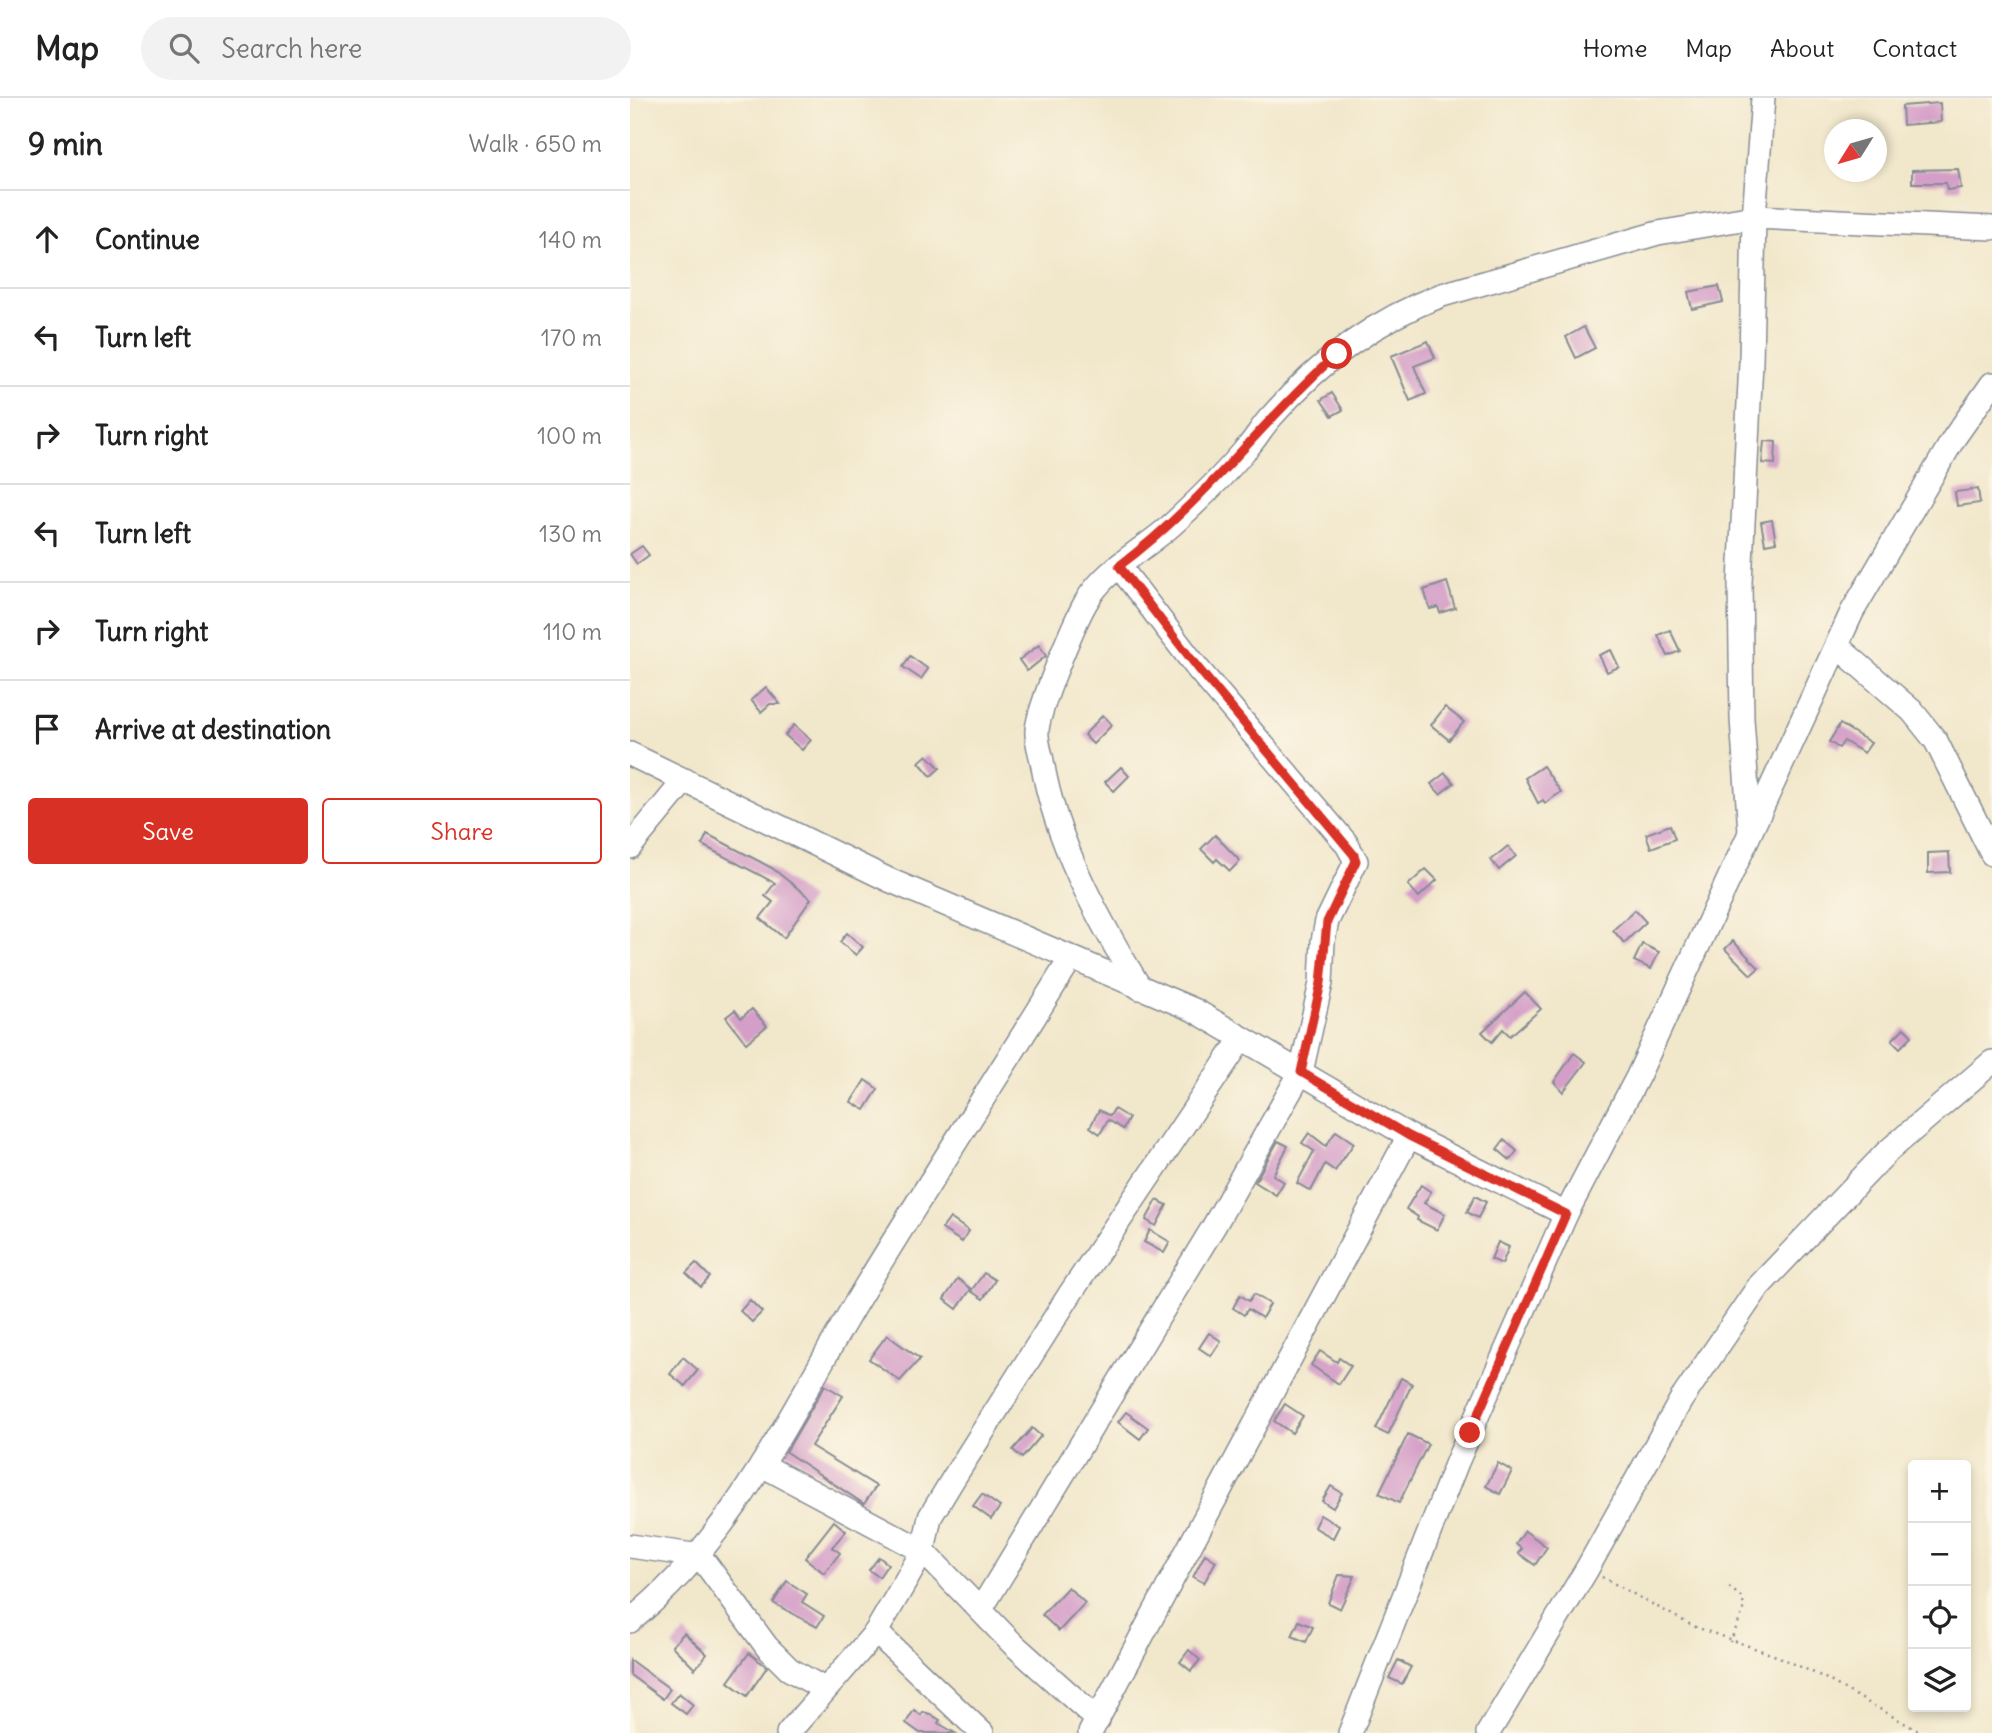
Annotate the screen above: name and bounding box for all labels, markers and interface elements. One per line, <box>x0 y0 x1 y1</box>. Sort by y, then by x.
search box <box>141 17 631 80</box>
text: Map <box>35 27 99 69</box>
icon: search <box>165 29 203 67</box>
text: Search here <box>221 32 362 65</box>
text: Home <box>1583 33 1647 63</box>
text: Map <box>1685 33 1732 63</box>
text: About <box>1770 33 1834 63</box>
text: Contact <box>1872 33 1957 63</box>
north arrow <box>1824 119 1887 182</box>
text: 9 min <box>28 125 103 163</box>
text: Walk · 650 m <box>469 129 602 158</box>
icon: ahead <box>28 220 66 258</box>
text: Continue <box>95 223 200 256</box>
text: 140 m <box>539 225 602 254</box>
icon: left <box>28 318 66 356</box>
text: Turn left <box>95 321 191 354</box>
text: 170 m <box>541 323 602 352</box>
route start <box>1321 338 1352 369</box>
icon: right <box>28 416 66 454</box>
text: Turn right <box>95 419 208 452</box>
text: 100 m <box>537 421 602 450</box>
icon: left <box>28 514 66 552</box>
text: Turn left <box>95 517 191 550</box>
text: 130 m <box>539 519 602 548</box>
icon: right <box>28 612 66 650</box>
text: Turn right <box>95 615 208 648</box>
text: 110 m <box>543 617 602 646</box>
icon: arrive <box>28 710 66 748</box>
text: Arrive at destination <box>95 713 331 746</box>
button: Save <box>28 798 308 864</box>
button: Share <box>322 798 602 864</box>
route end <box>1454 1417 1485 1448</box>
map controls <box>1908 1460 1971 1712</box>
button: + <box>1908 1460 1971 1523</box>
button: − <box>1908 1523 1971 1586</box>
button: locate <box>1908 1586 1971 1649</box>
button: layers <box>1908 1649 1971 1712</box>

